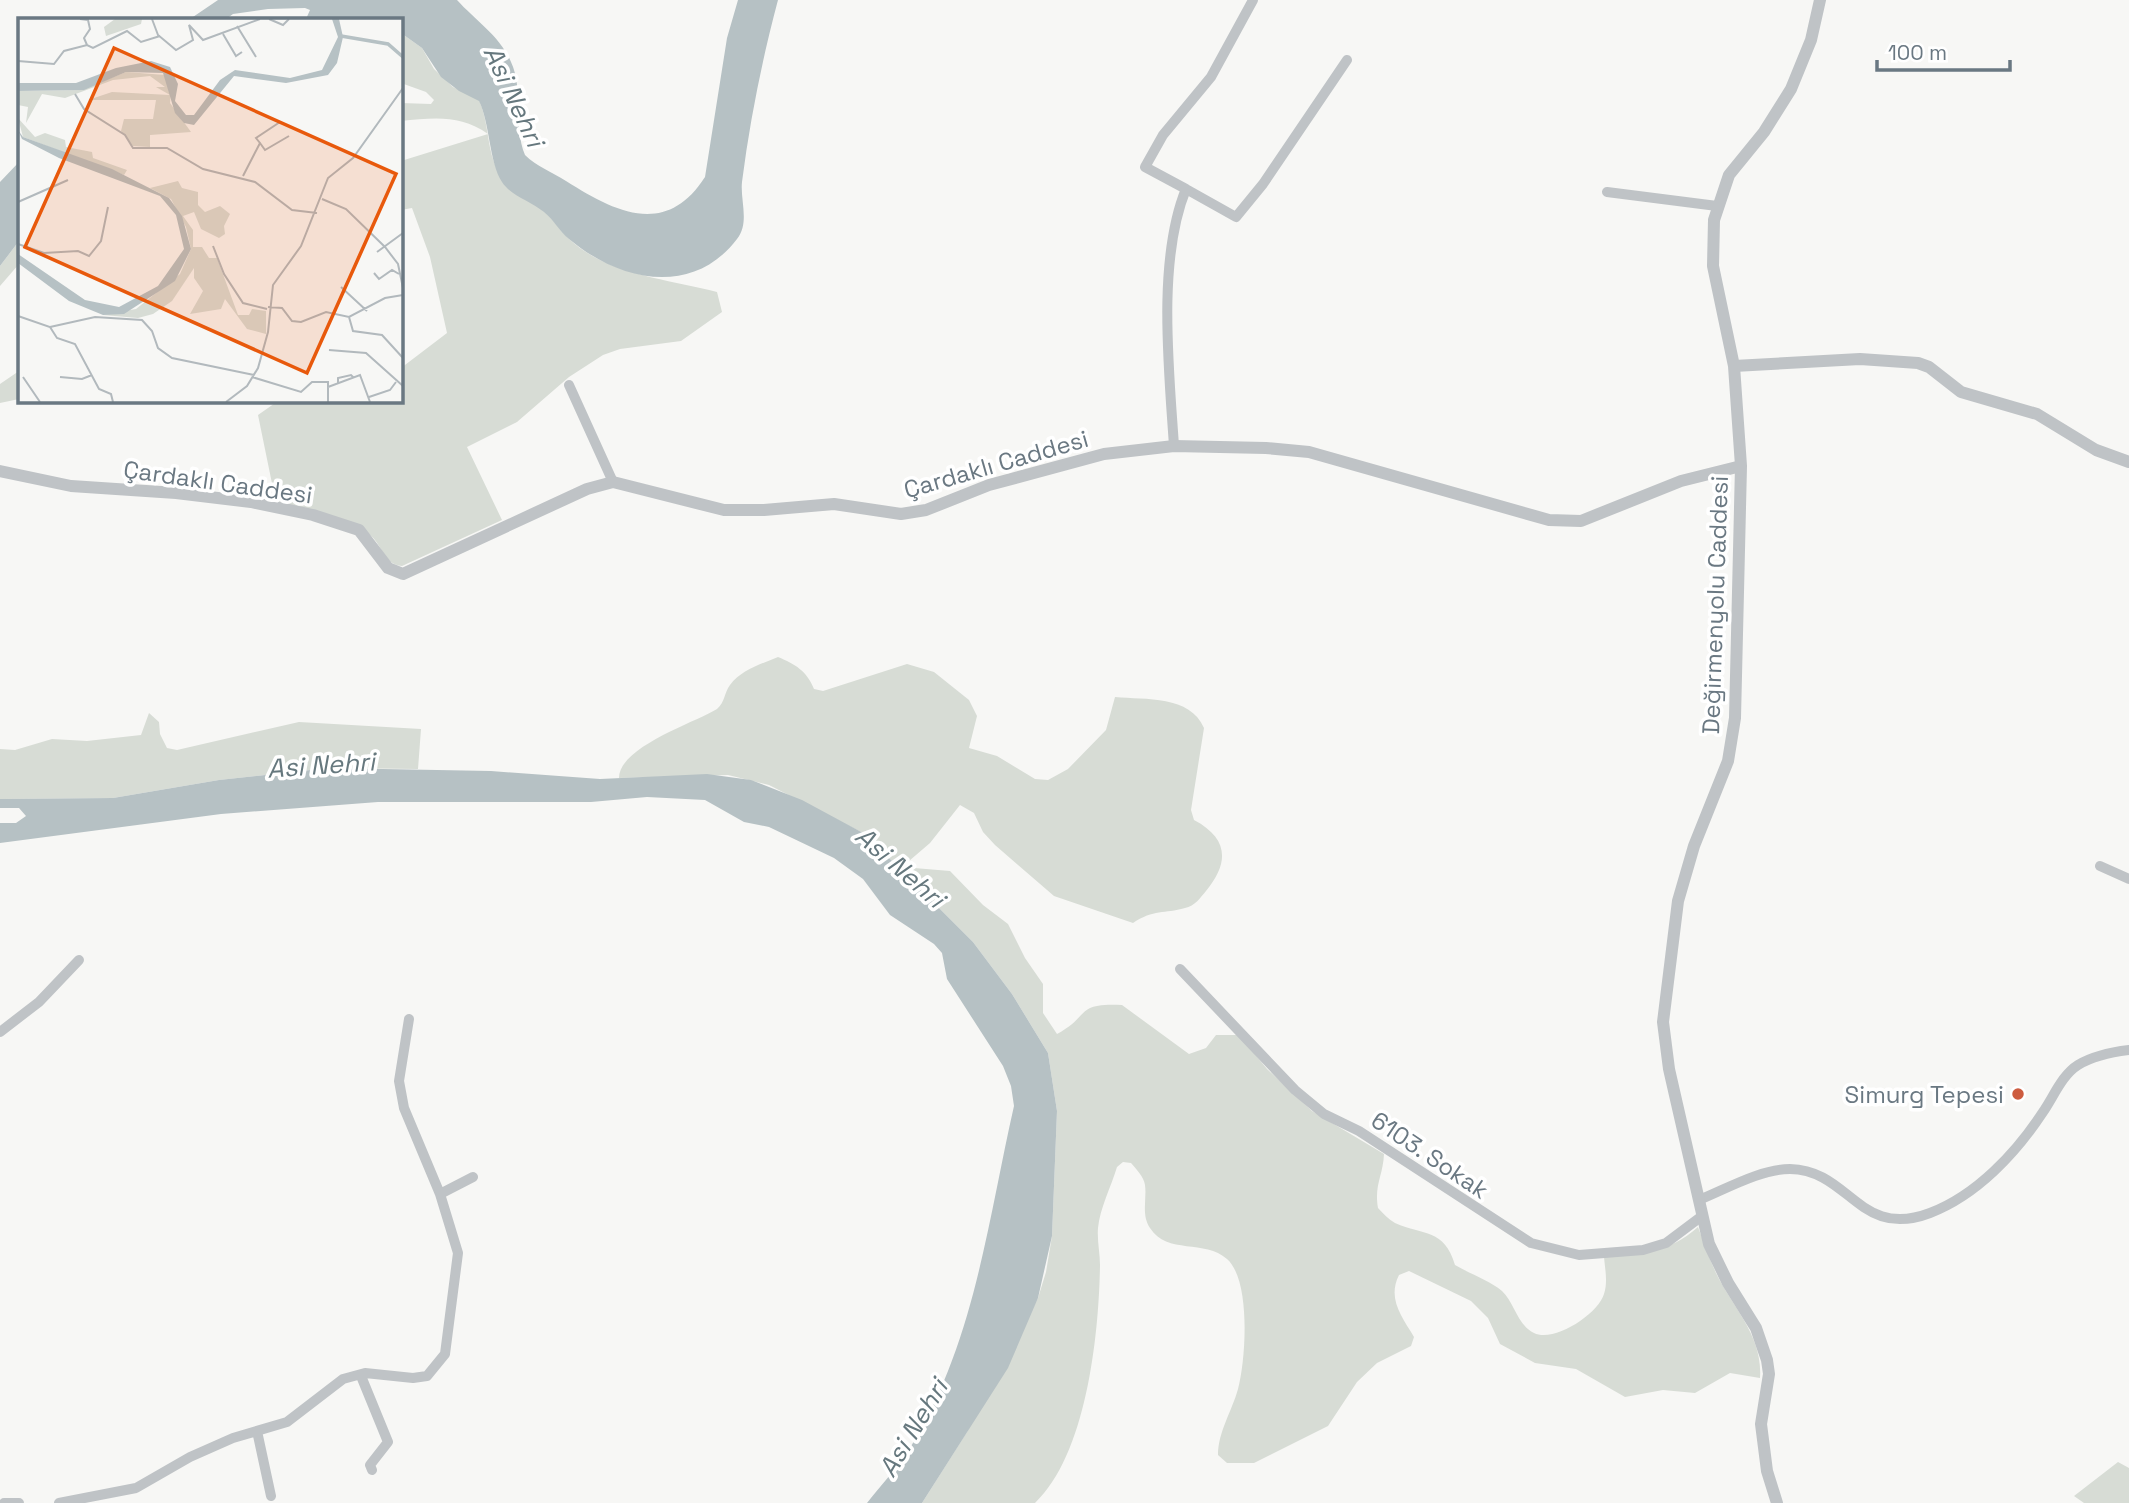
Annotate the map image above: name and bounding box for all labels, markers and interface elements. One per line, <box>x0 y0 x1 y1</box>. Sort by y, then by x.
inset map <box>18 18 402 402</box>
scale bar <box>1877 28 2010 72</box>
text: 100 m <box>1888 39 1947 66</box>
water label: Asi Nehri <box>476 40 553 154</box>
street label: Çardaklı Caddesi <box>900 423 1092 505</box>
street label: Çardaklı Caddesi <box>122 453 314 511</box>
street label: Değirmenyolu Caddesi <box>1695 475 1735 735</box>
water label: Asi Nehri <box>266 744 379 786</box>
water label: Asi Nehri <box>848 819 954 917</box>
place label: Simurg Tepesi <box>1845 1079 2004 1110</box>
marker: Simurg Tepesi <box>2010 1086 2026 1102</box>
street label: 6103. Sokak <box>1365 1104 1495 1206</box>
water label: Asi Nehri <box>871 1371 957 1483</box>

